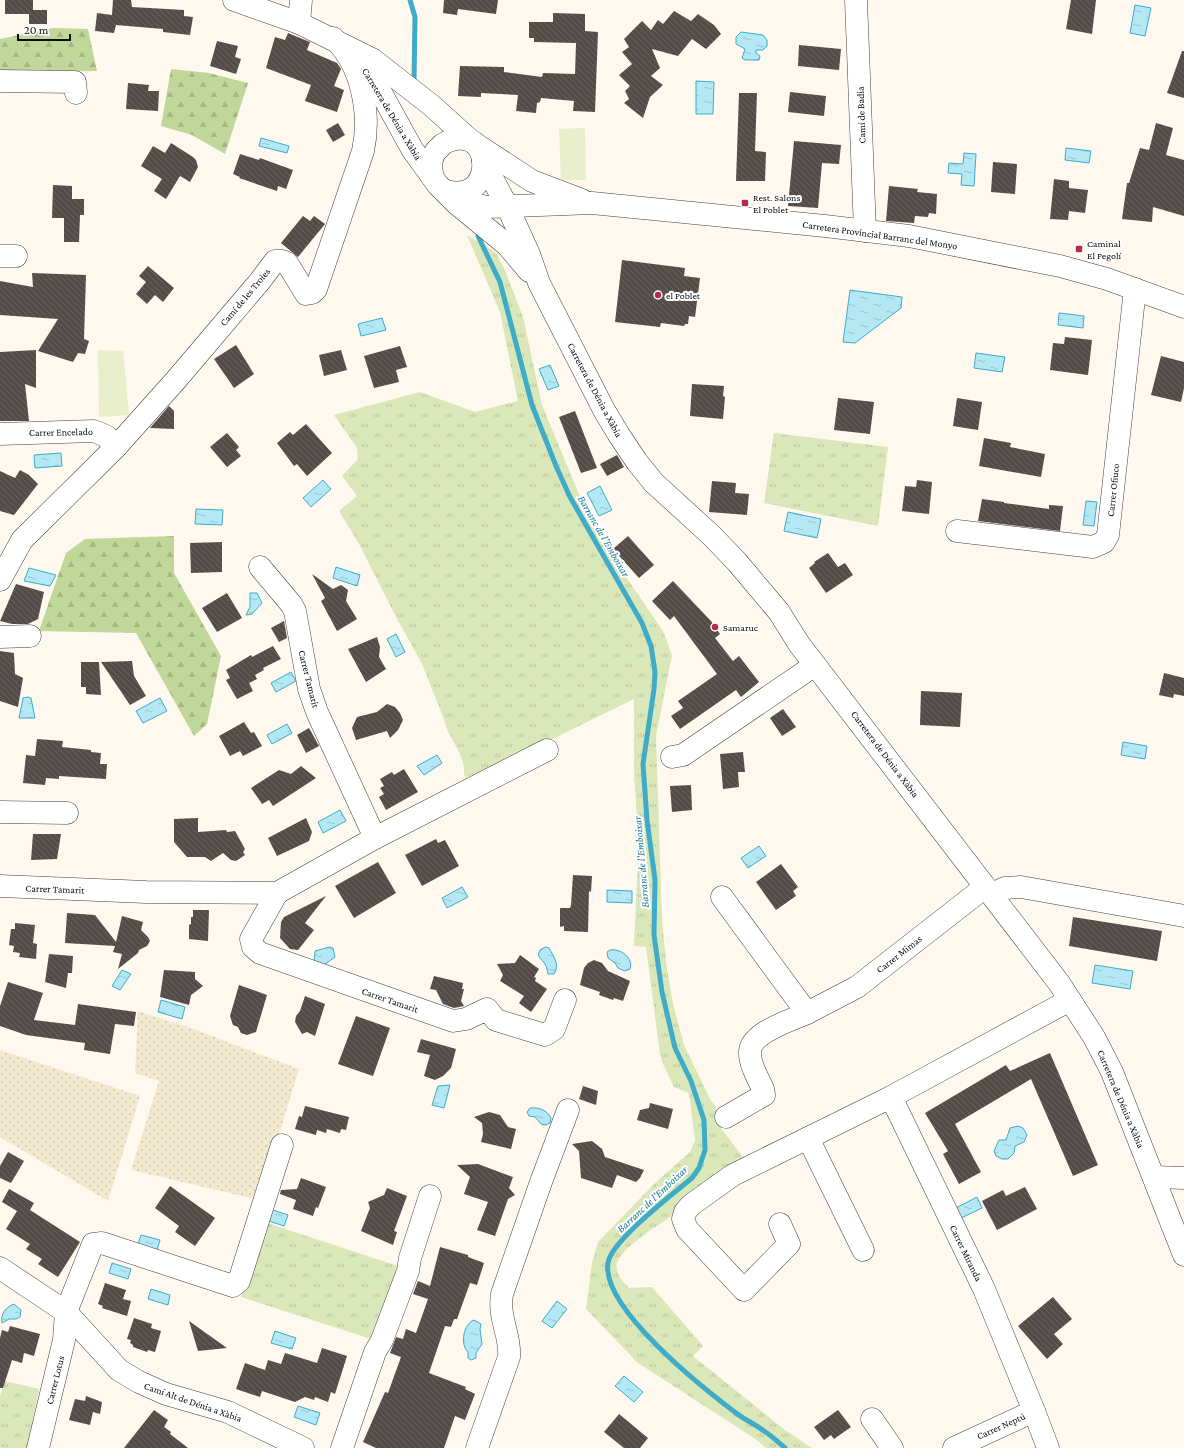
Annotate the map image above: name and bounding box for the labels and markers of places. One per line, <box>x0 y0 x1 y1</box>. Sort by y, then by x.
place label: Rest. Salons El Poblet <box>753 192 800 215</box>
marker: Rest. Salons El Poblet <box>740 198 750 208</box>
place label: Caminal El Pegolí <box>1087 238 1122 261</box>
marker: Caminal El Pegolí <box>1074 244 1084 254</box>
marker: el Poblet <box>653 290 663 300</box>
place label: el Poblet <box>666 290 701 301</box>
marker: Samaruc <box>710 622 720 632</box>
place label: Samaruc <box>723 622 759 633</box>

